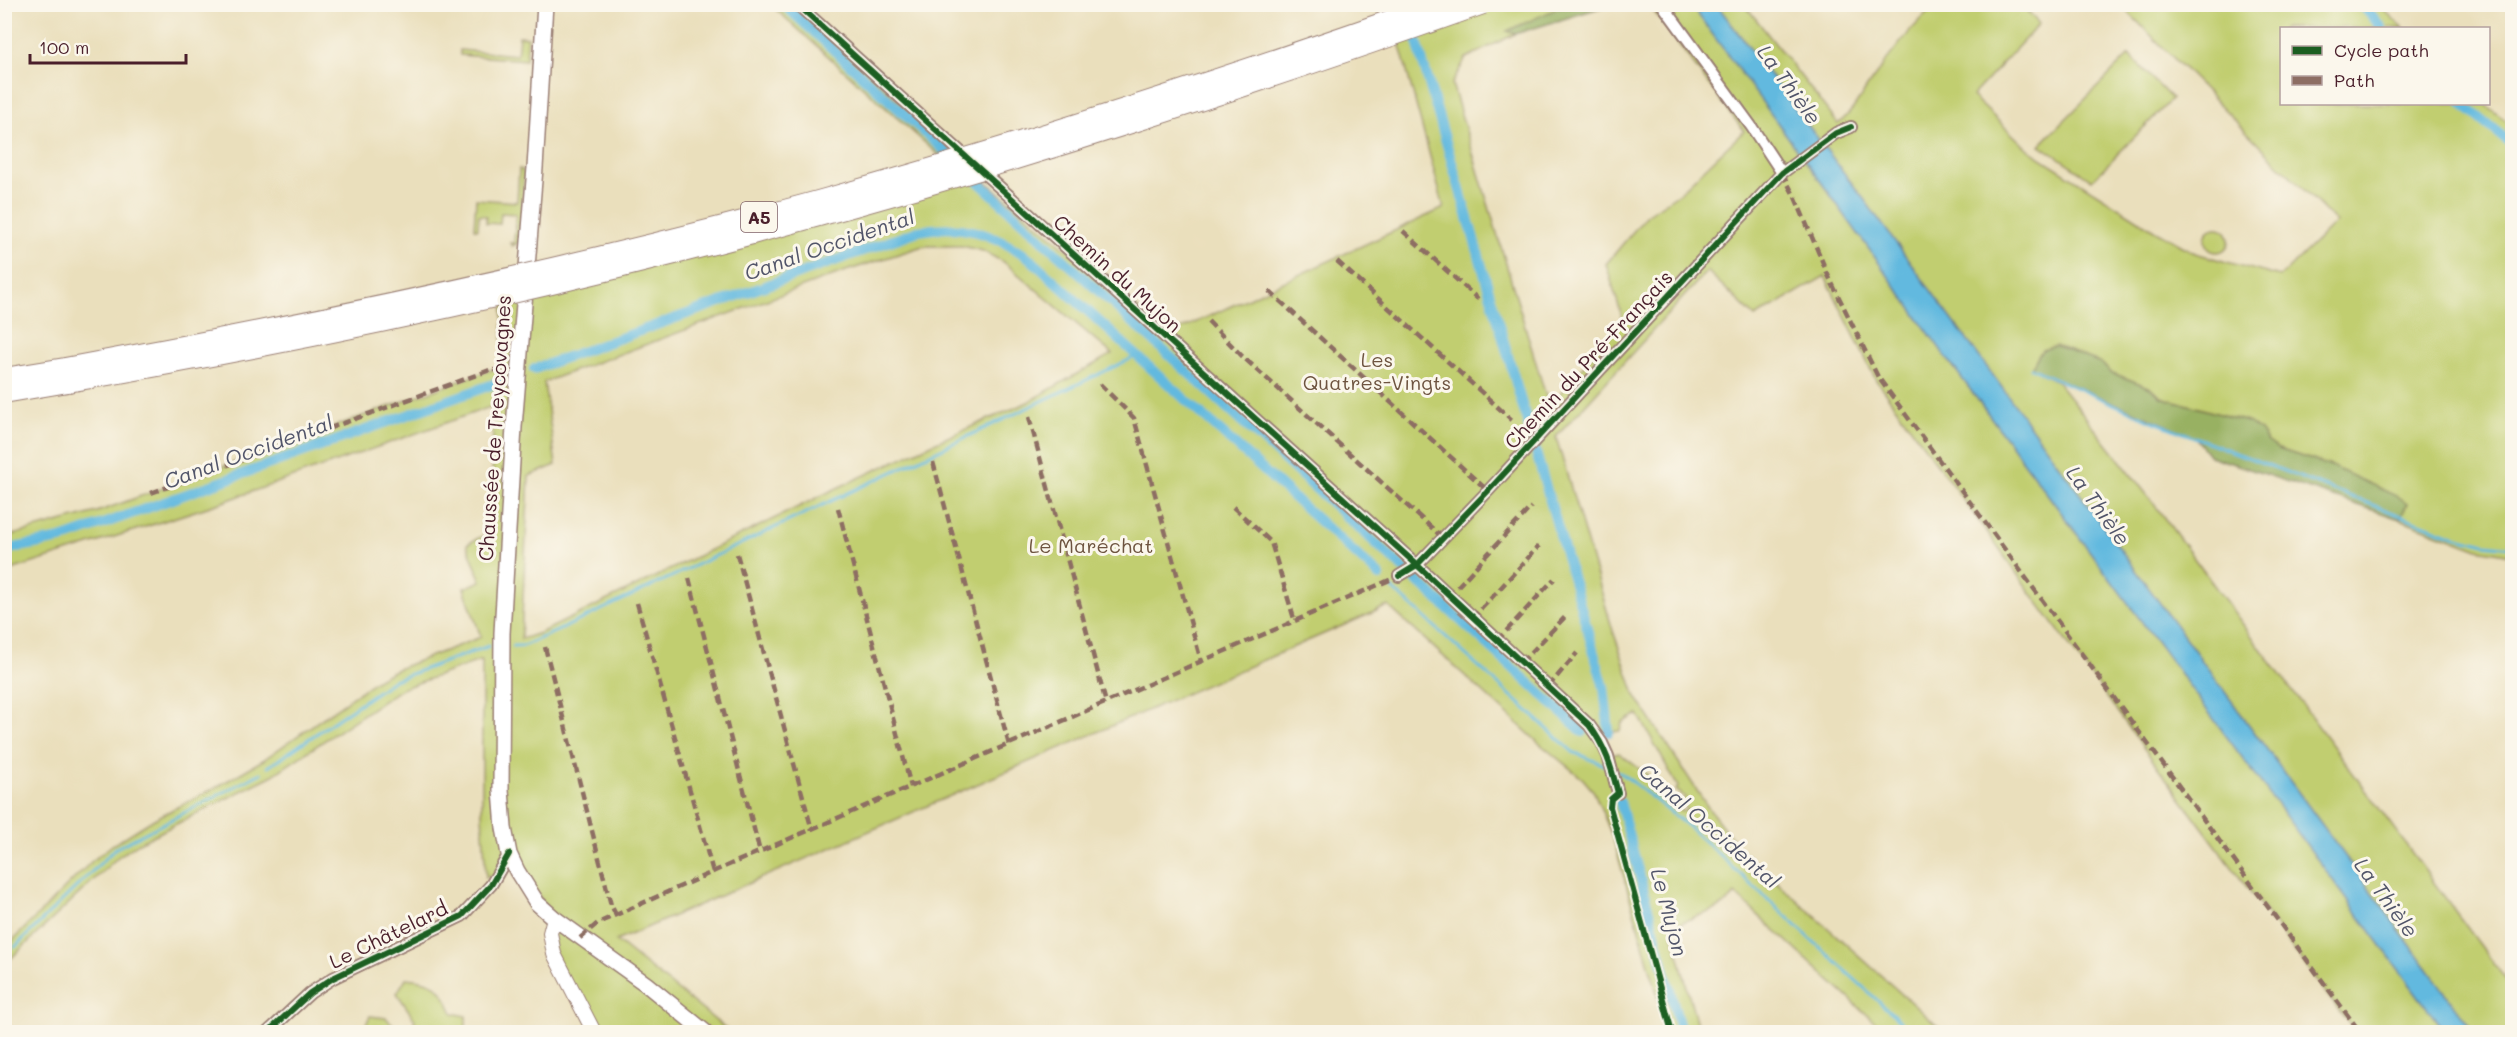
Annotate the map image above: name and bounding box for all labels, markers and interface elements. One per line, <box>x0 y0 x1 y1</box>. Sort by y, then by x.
scale bar <box>30 27 186 65</box>
legend <box>2280 27 2490 105</box>
text: 100 m <box>39 35 89 59</box>
text: Cycle path <box>2334 38 2429 62</box>
water label: La Thièle <box>1752 39 1828 129</box>
text: Path <box>2334 68 2374 92</box>
water label: Canal Occidental <box>740 202 918 286</box>
road number: A5 <box>741 202 777 232</box>
street label: Chemin du Mujon <box>1048 208 1188 338</box>
street label: Chemin du Pré-Français <box>1498 264 1678 454</box>
street label: Chaussée de Treycovagnes <box>472 294 516 562</box>
park label: Les Quatres-Vingts <box>1303 346 1451 395</box>
water label: Canal Occidental <box>160 408 337 494</box>
water label: La Thièle <box>2061 460 2137 550</box>
park label: Le Maréchat <box>1029 532 1153 558</box>
water label: Canal Occidental <box>1634 756 1787 894</box>
water label: La Thièle <box>2349 852 2425 942</box>
water label: Le Mujon <box>1645 865 1695 959</box>
street label: Le Châtelard <box>324 894 452 974</box>

